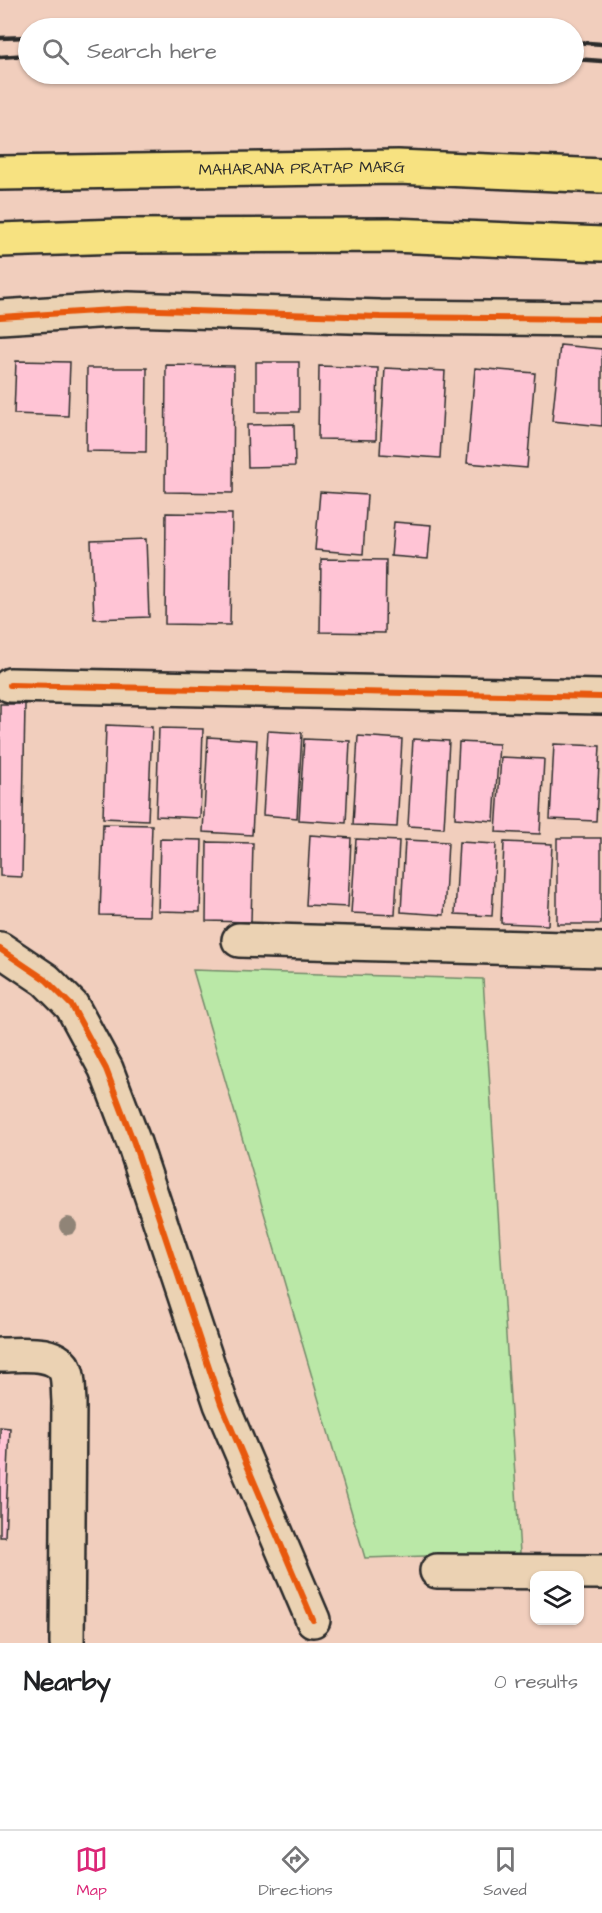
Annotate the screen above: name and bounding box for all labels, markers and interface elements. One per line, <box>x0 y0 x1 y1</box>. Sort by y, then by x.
search box <box>18 18 584 84</box>
icon: search <box>39 35 72 68</box>
text: Search here <box>87 36 217 67</box>
street label: MAHARANA PRATAP MARG <box>199 156 406 181</box>
map controls <box>530 1571 584 1625</box>
button: layers <box>530 1571 584 1625</box>
text: Nearby <box>24 1664 111 1700</box>
text: 0 results <box>494 1668 578 1696</box>
tab: Map <box>75 1843 108 1901</box>
tab: Directions <box>259 1843 333 1901</box>
tab: Saved <box>483 1843 527 1901</box>

